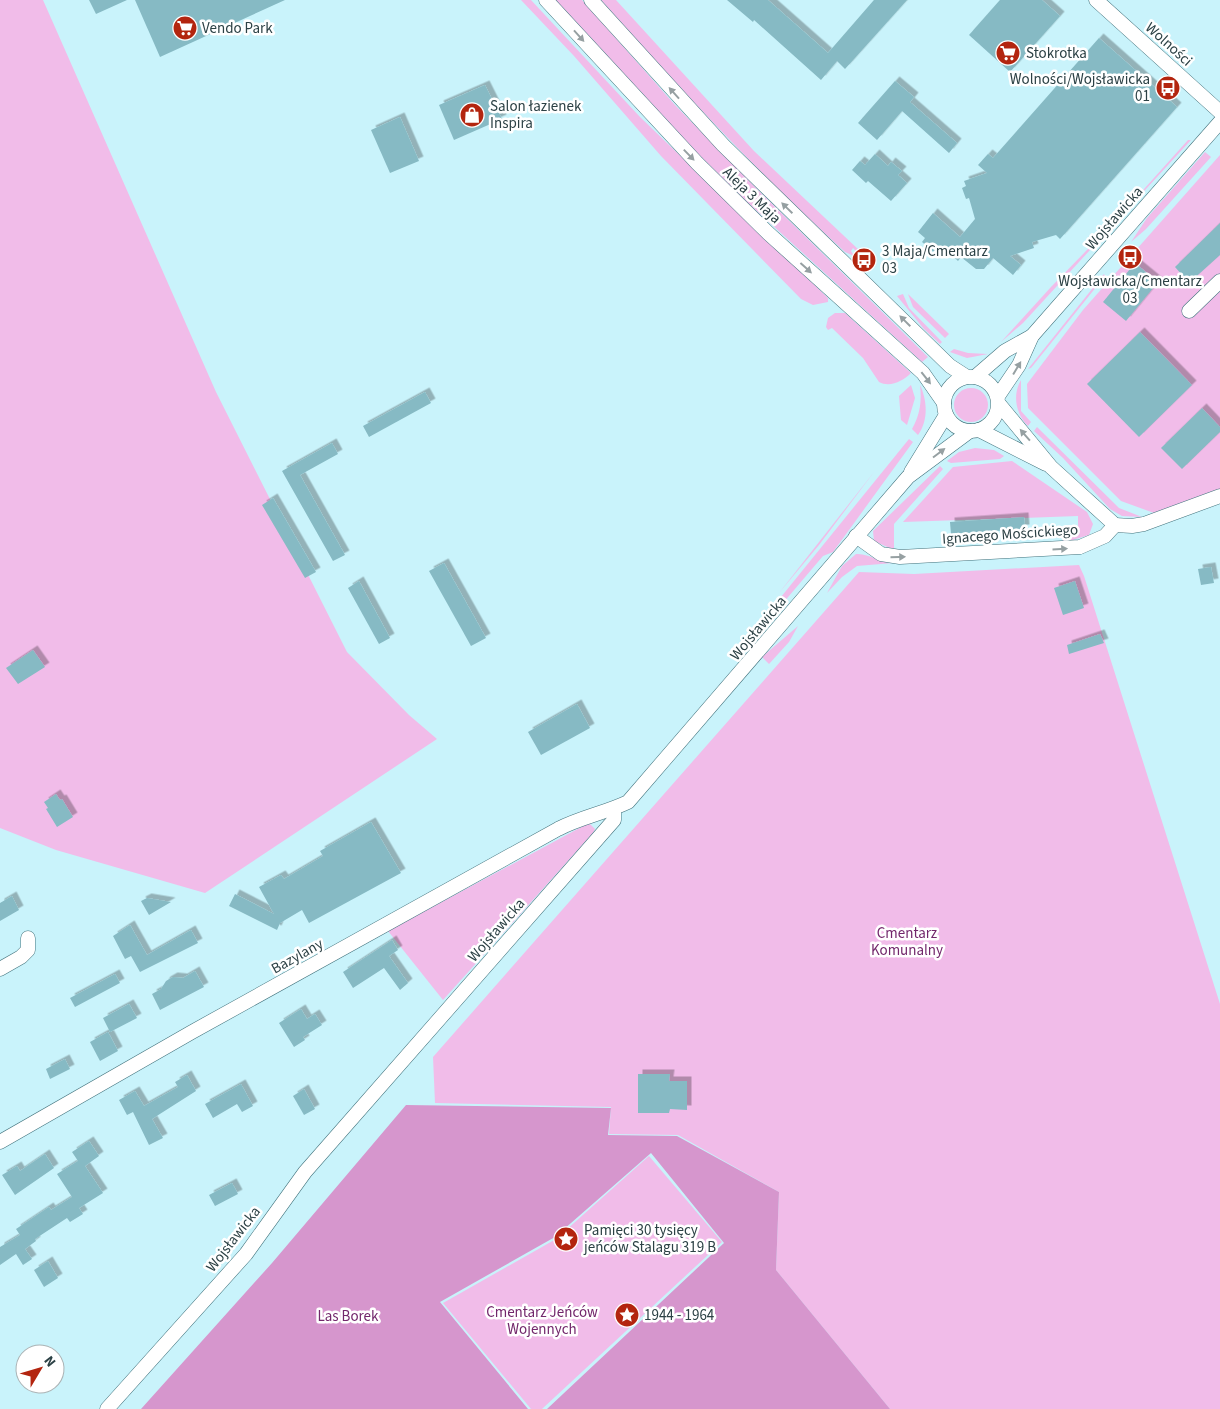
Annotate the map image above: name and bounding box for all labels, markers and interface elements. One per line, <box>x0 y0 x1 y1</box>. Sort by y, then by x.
supermarket icon: Vendo Park <box>172 15 198 41</box>
place label: Vendo Park <box>202 18 273 39</box>
street label: Wolności <box>1141 18 1197 71</box>
one-way arrow <box>573 30 584 43</box>
supermarket icon: Stokrotka <box>995 40 1021 66</box>
place label: Stokrotka <box>1026 43 1087 64</box>
place label: Wolności/Wojsławicka 01 <box>1010 69 1150 107</box>
bus stop icon: Wolności/Wojsławicka 01 <box>1155 75 1181 101</box>
one-way arrow <box>668 86 679 99</box>
place label: Salon łazienek Inspira <box>490 96 582 134</box>
shop icon: Salon łazienek Inspira <box>459 102 485 128</box>
one-way arrow <box>683 149 695 161</box>
street label: Aleja 3 Maja <box>718 162 786 229</box>
street label: Wojsławicka <box>1081 182 1148 255</box>
one-way arrow <box>782 203 794 215</box>
place label: 3 Maja/Cmentarz 03 <box>882 241 988 279</box>
bus stop icon: Wojsławicka/Cmentarz 03 <box>1117 244 1143 270</box>
bus stop icon: 3 Maja/Cmentarz 03 <box>851 247 877 273</box>
one-way arrow <box>800 262 812 274</box>
place label: Wojsławicka/Cmentarz 03 <box>1058 271 1202 309</box>
one-way arrow <box>899 315 911 327</box>
one-way arrow <box>1013 361 1022 374</box>
one-way arrow <box>920 371 931 384</box>
one-way arrow <box>1019 430 1031 442</box>
one-way arrow <box>932 448 945 459</box>
street label: Ignacego Mościckiego <box>941 519 1079 550</box>
one-way arrow <box>1053 544 1069 552</box>
one-way arrow <box>890 553 906 561</box>
street label: Wojsławicka <box>725 592 792 665</box>
street label: Wojsławicka <box>463 894 530 967</box>
park label: Cmentarz Komunalny <box>871 923 943 961</box>
street label: Bazylany <box>268 934 327 979</box>
street label: Wojsławicka <box>201 1202 266 1277</box>
place label: Pamięci 30 tysięcy jeńców Stalagu 319 B <box>583 1220 716 1258</box>
place icon: Pamięci 30 tysięcy jeńców Stalagu 319 B <box>553 1226 579 1252</box>
park label: Cmentarz Jeńców Wojennych <box>486 1302 598 1340</box>
place icon: 1944 - 1964 <box>614 1302 640 1328</box>
place label: 1944 - 1964 <box>644 1305 715 1326</box>
park label: Las Borek <box>317 1306 379 1327</box>
north arrow <box>15 1344 65 1394</box>
text: N <box>39 1352 60 1371</box>

